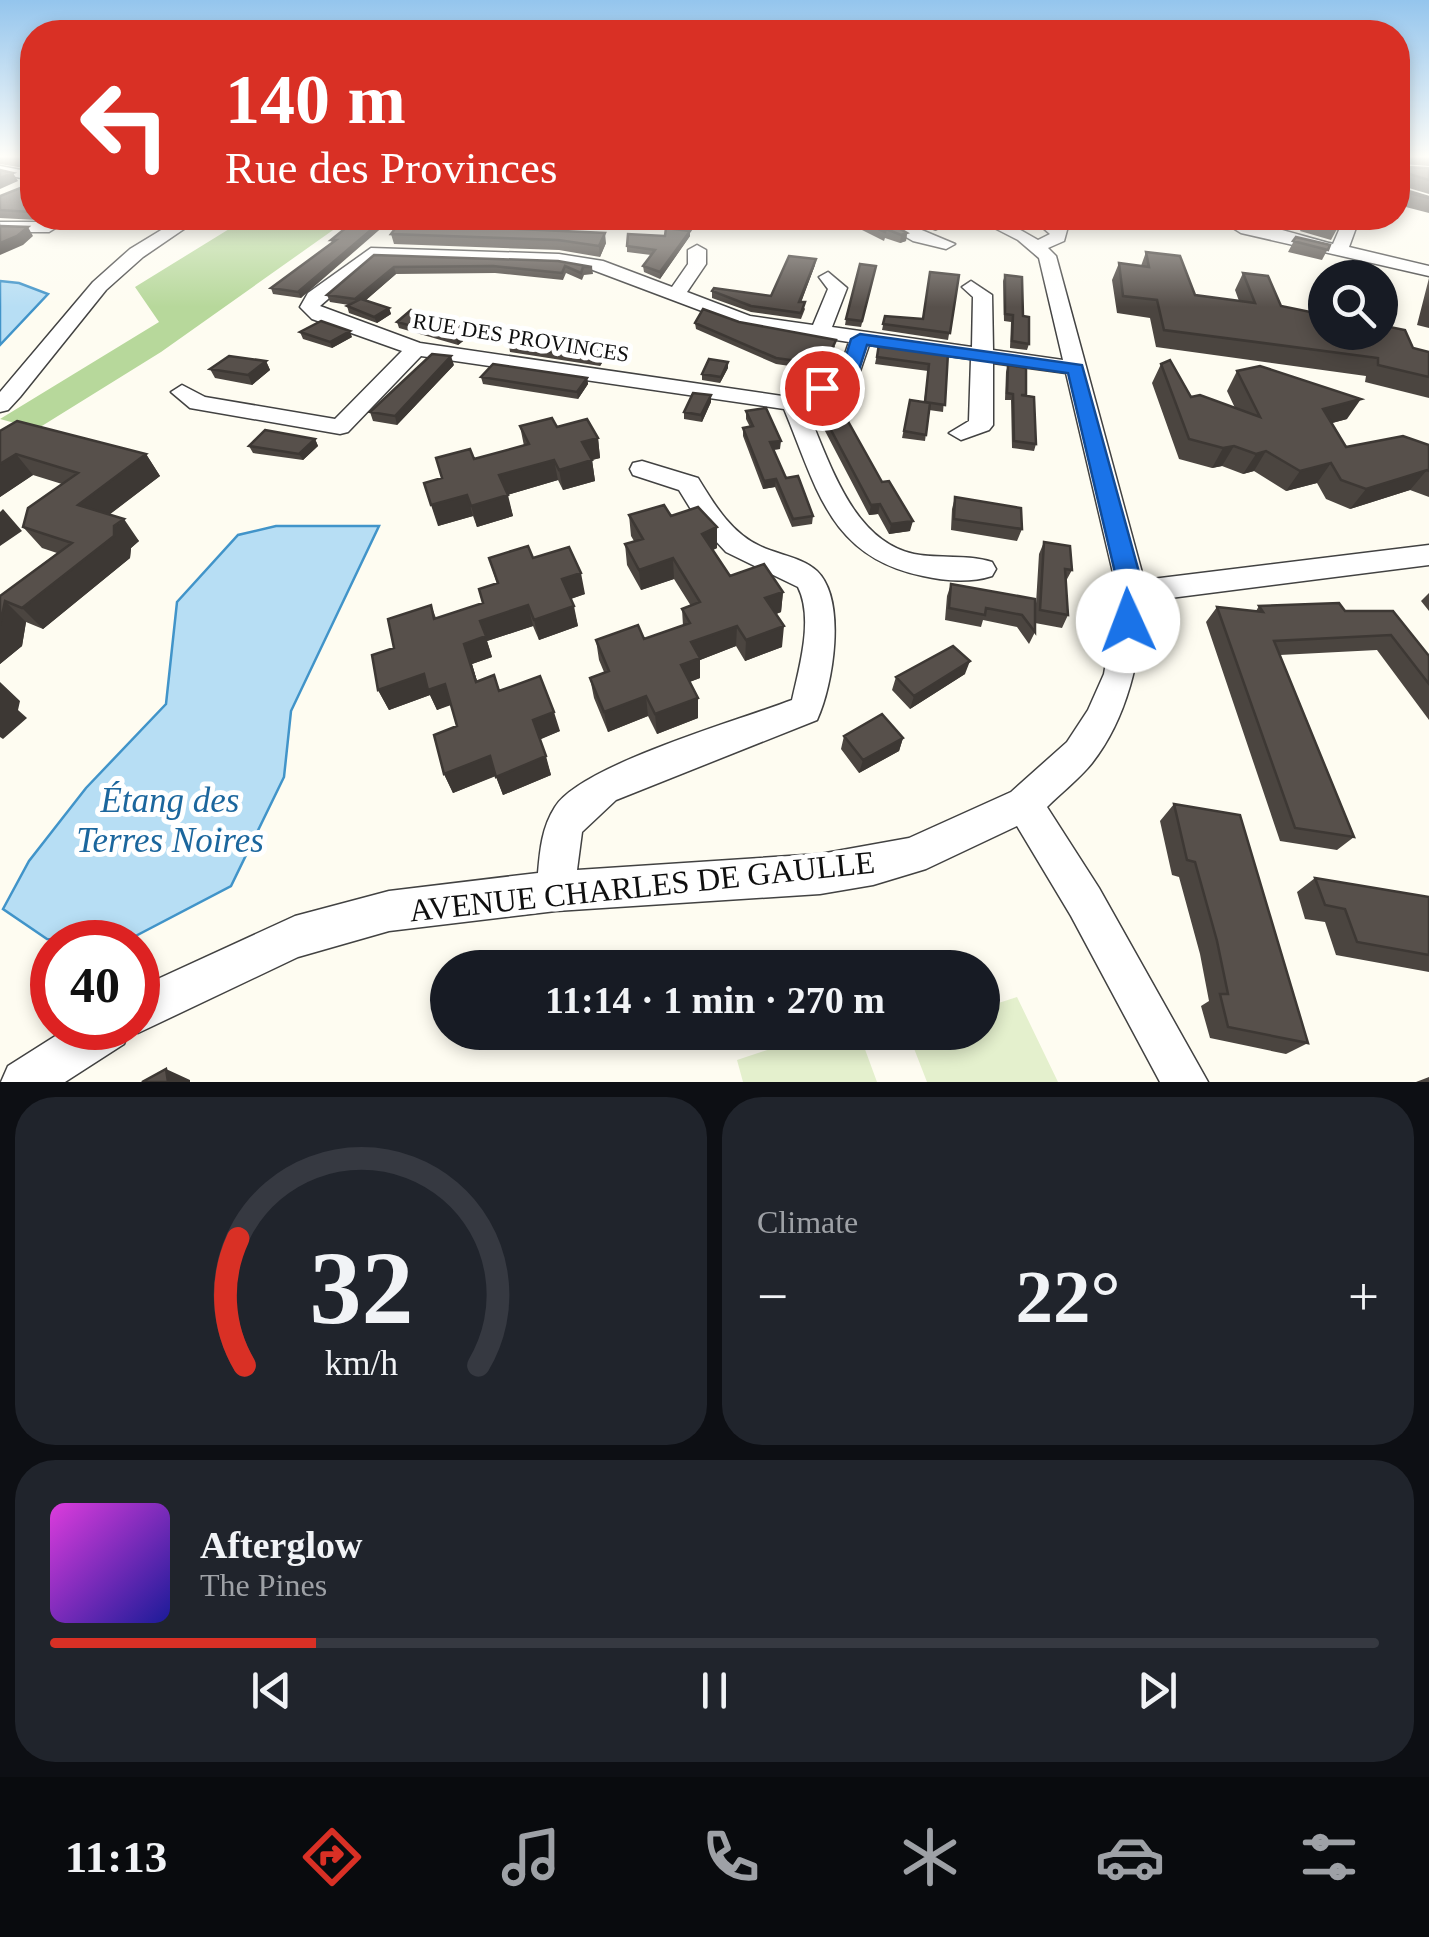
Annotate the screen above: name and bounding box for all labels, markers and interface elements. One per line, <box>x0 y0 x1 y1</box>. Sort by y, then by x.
icon: left <box>60 60 190 190</box>
text: 140 m <box>225 61 406 138</box>
text: Rue des Provinces <box>225 143 557 193</box>
map controls <box>1308 260 1398 350</box>
button: search <box>1308 260 1398 350</box>
street label: RUE DES PROVINCES <box>411 308 631 367</box>
pin <box>780 346 865 431</box>
icon: arrive <box>795 361 850 416</box>
position arrow <box>1076 569 1180 673</box>
water label: Étang des Terres Noires <box>76 781 264 860</box>
street label: AVENUE CHARLES DE GAULLE <box>407 844 877 928</box>
speed limit sign: 40 <box>30 920 160 1050</box>
text: 11:14 · 1 min · 270 m <box>545 979 885 1021</box>
text: Climate <box>757 1204 858 1240</box>
text: 32 <box>309 1230 413 1345</box>
text: 22° <box>1016 1255 1121 1338</box>
text: − <box>757 1266 788 1327</box>
text: + <box>1348 1266 1379 1327</box>
text: km/h <box>324 1343 398 1383</box>
text: Afterglow <box>200 1524 362 1566</box>
text: The Pines <box>200 1567 327 1603</box>
icon: previous <box>244 1663 299 1718</box>
icon: pause <box>687 1663 742 1718</box>
icon: next <box>1130 1663 1185 1718</box>
icon: directions <box>297 1822 367 1892</box>
icon: music <box>496 1822 566 1892</box>
icon: phone <box>696 1822 766 1892</box>
icon: climate <box>895 1822 965 1892</box>
icon: car <box>1095 1822 1165 1892</box>
icon: filters <box>1294 1822 1364 1892</box>
text: 11:13 <box>65 1832 167 1882</box>

